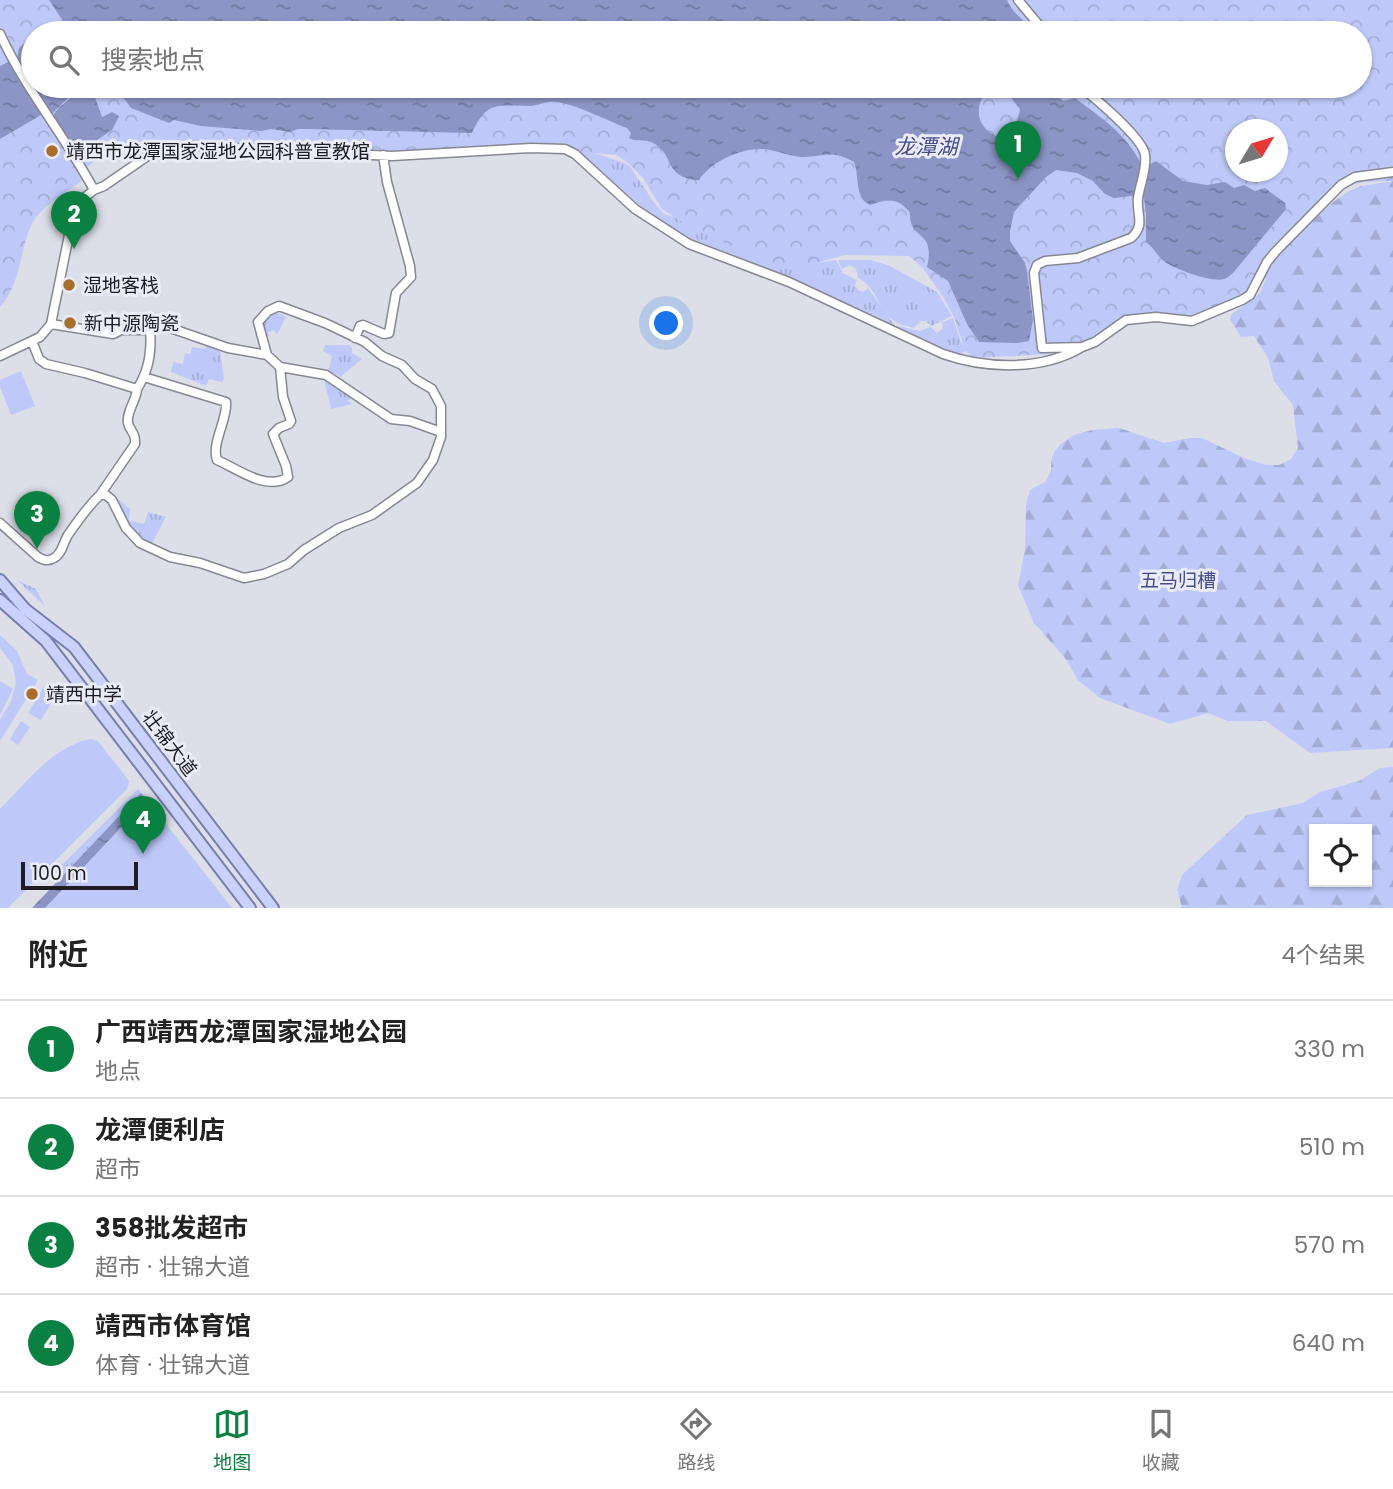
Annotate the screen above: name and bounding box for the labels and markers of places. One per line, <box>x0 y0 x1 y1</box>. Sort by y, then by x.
pin: 1 <box>995 121 1041 179</box>
place label: 靖西市龙潭国家湿地公园科普宣教馆 <box>66 138 370 165</box>
marker: 靖西市龙潭国家湿地公园科普宣教馆 <box>44 143 60 159</box>
pin: 2 <box>51 191 97 249</box>
place label: 湿地客栈 <box>83 272 159 299</box>
marker: 湿地客栈 <box>61 277 77 293</box>
place label: 新中源陶瓷 <box>84 310 179 337</box>
marker: 新中源陶瓷 <box>62 315 78 331</box>
pin: 3 <box>14 491 60 549</box>
place label: 靖西中学 <box>46 681 122 708</box>
marker: 靖西中学 <box>24 686 40 702</box>
pin: 4 <box>120 796 166 854</box>

